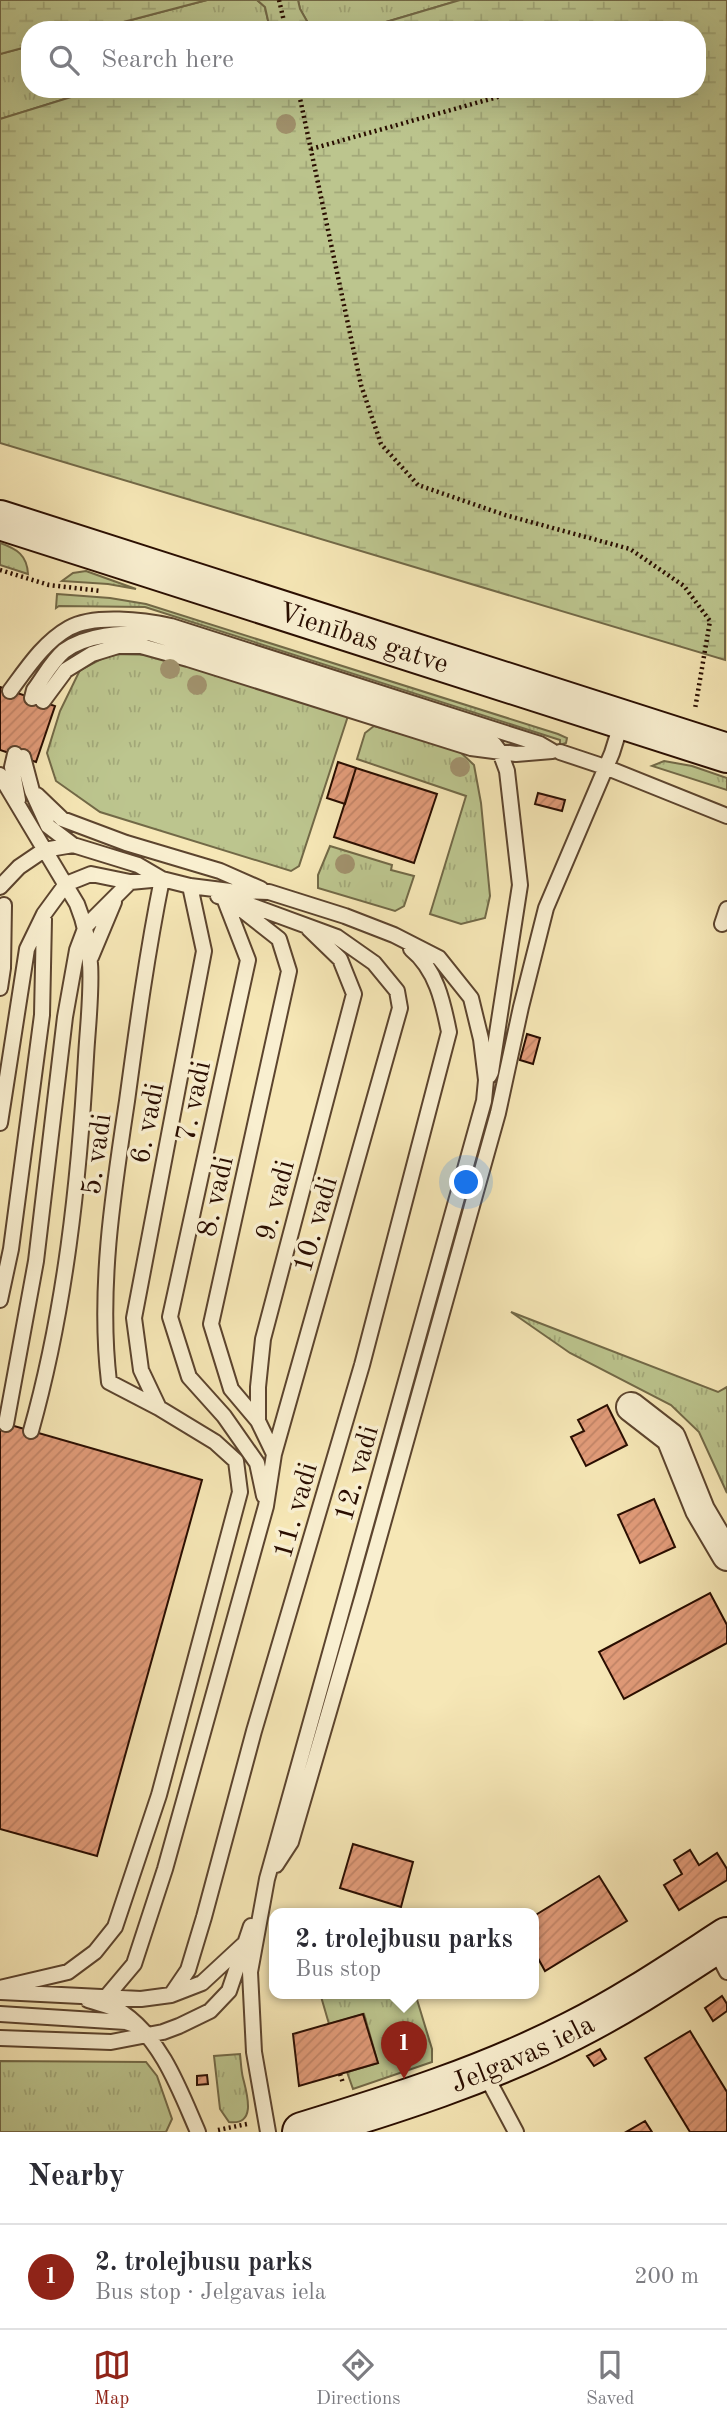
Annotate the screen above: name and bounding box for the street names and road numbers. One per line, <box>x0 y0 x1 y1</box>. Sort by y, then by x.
street label: Vienības gatve <box>274 599 451 680</box>
street label: 7. vadi <box>173 1059 217 1145</box>
street label: 6. vadi <box>127 1081 170 1166</box>
street label: 5. vadi <box>78 1112 118 1197</box>
street label: 8. vadi <box>194 1154 240 1240</box>
street label: 9. vadi <box>253 1158 301 1244</box>
street label: 10. vadi <box>290 1174 344 1276</box>
street label: 12. vadi <box>331 1423 385 1525</box>
street label: 11. vadi <box>270 1460 324 1562</box>
street label: Jelgavas iela <box>448 2011 600 2099</box>

